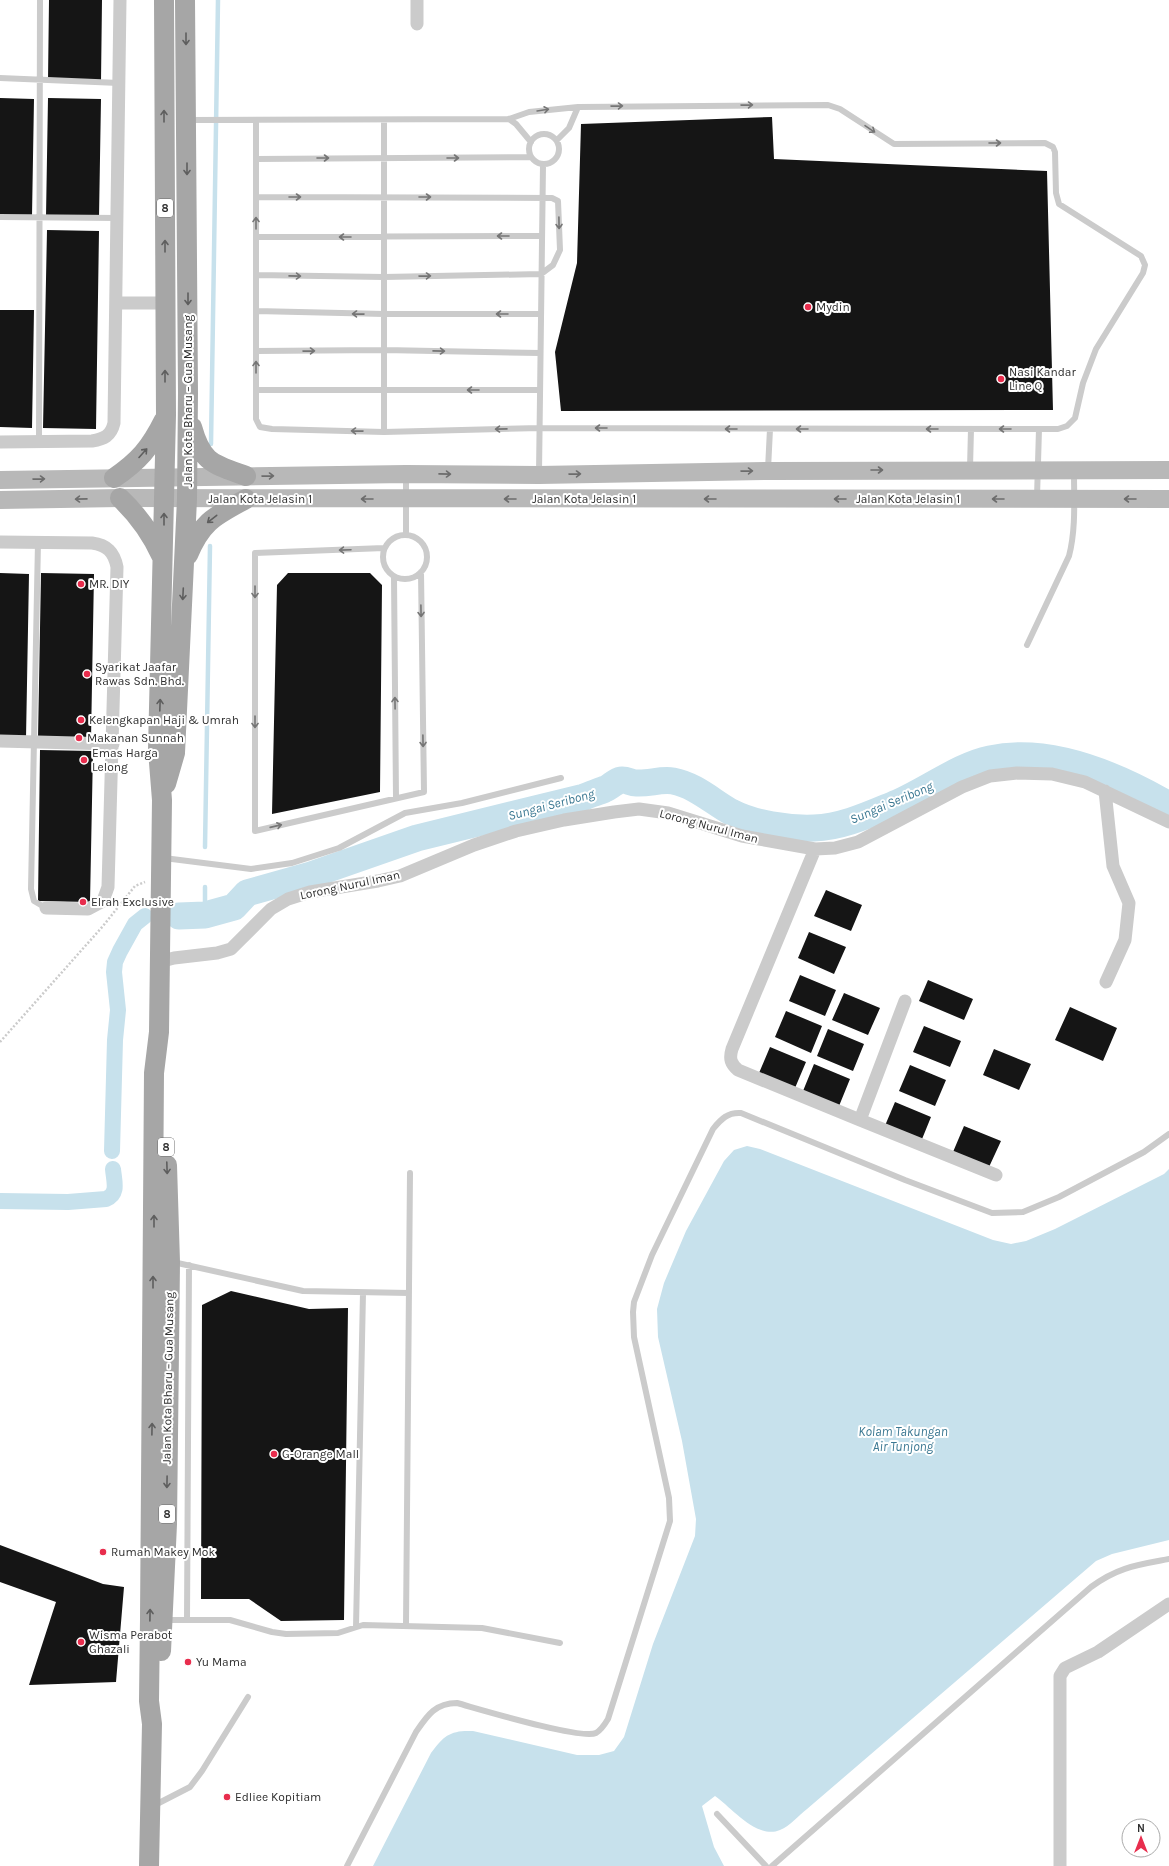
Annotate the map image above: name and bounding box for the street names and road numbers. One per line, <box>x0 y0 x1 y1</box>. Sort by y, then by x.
road number: 8 <box>157 199 173 217</box>
street label: Jalan Kota Bharu – Gua Musang <box>181 315 195 487</box>
street label: Jalan Kota Jelasin 1 <box>208 492 312 506</box>
street label: Jalan Kota Jelasin 1 <box>532 492 636 506</box>
street label: Jalan Kota Jelasin 1 <box>856 492 960 506</box>
street label: Lorong Nurul Iman <box>658 806 760 846</box>
street label: Lorong Nurul Iman <box>299 868 401 902</box>
road number: 8 <box>158 1138 174 1156</box>
street label: Jalan Kota Bharu – Gua Musang <box>159 1291 177 1464</box>
road number: 8 <box>159 1505 175 1523</box>

